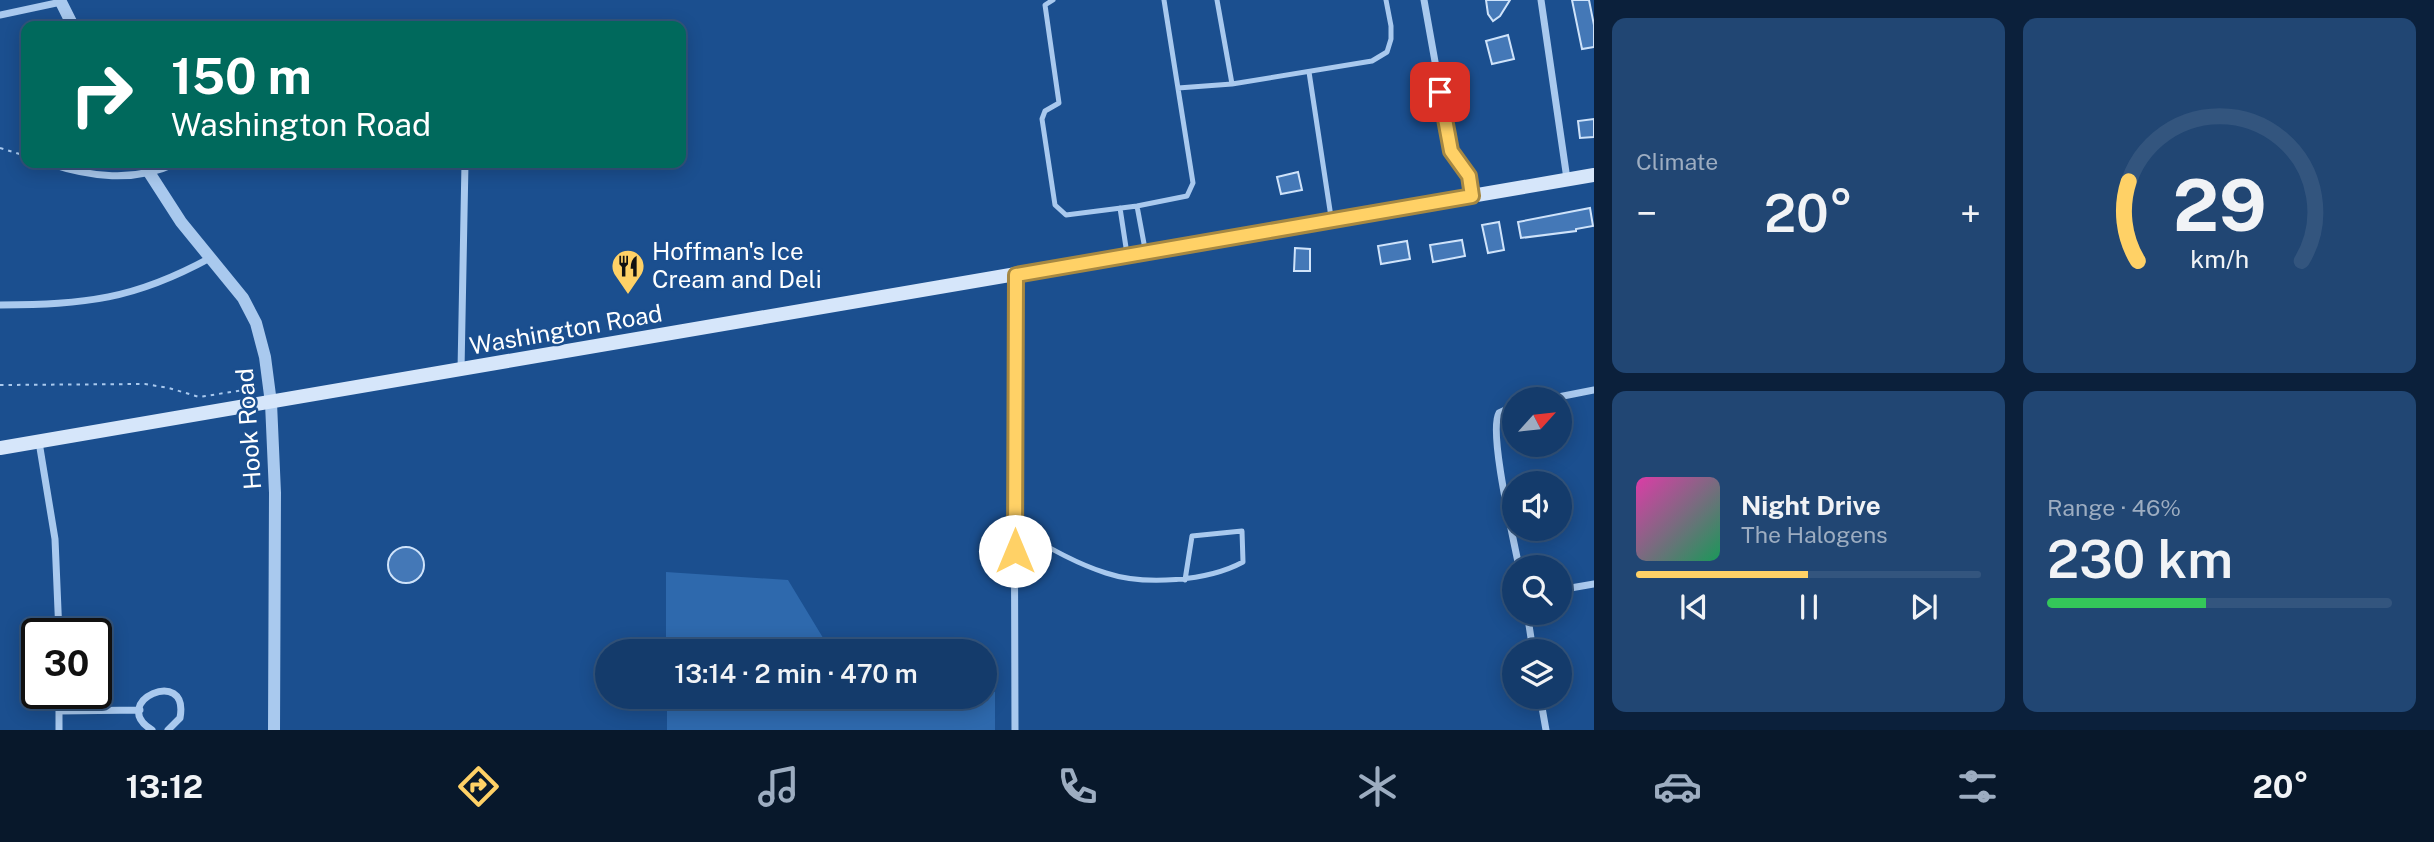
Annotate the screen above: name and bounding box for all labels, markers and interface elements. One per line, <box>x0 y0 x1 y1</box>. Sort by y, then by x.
text: 150 m <box>171 47 312 105</box>
icon: right <box>56 49 147 140</box>
pin <box>1410 62 1470 122</box>
icon: arrive <box>1421 73 1459 111</box>
text: Washington Road <box>171 106 431 143</box>
text: Climate <box>1636 148 1718 175</box>
text: 29 <box>2172 163 2267 248</box>
text: 20° <box>1764 183 1853 244</box>
text: − <box>1636 191 1657 236</box>
text: + <box>1960 191 1981 236</box>
place label: Hoffman's Ice Cream and Deli <box>652 237 822 293</box>
text: km/h <box>2190 244 2249 274</box>
restaurant icon: Hoffman's Ice Cream and Deli <box>609 247 647 296</box>
street label: Washington Road <box>467 298 664 360</box>
street label: Hook Road <box>230 367 266 491</box>
north arrow <box>1502 387 1572 457</box>
map controls <box>1502 387 1572 709</box>
button: sound <box>1502 471 1572 541</box>
text: Night Drive <box>1741 490 1881 521</box>
text: Range · 46% <box>2047 494 2181 521</box>
position arrow <box>978 514 1052 588</box>
text: The Halogens <box>1741 521 1888 548</box>
text: 230 km <box>2047 529 2233 590</box>
button: search <box>1502 555 1572 625</box>
icon: previous <box>1675 588 1713 626</box>
icon: pause <box>1790 588 1828 626</box>
icon: next <box>1905 588 1943 626</box>
speed limit sign: 30 <box>21 618 112 709</box>
button: layers <box>1502 639 1572 709</box>
text: 13:14 · 2 min · 470 m <box>674 658 918 689</box>
icon: directions <box>454 762 503 811</box>
icon: music <box>754 762 803 811</box>
icon: phone <box>1053 762 1102 811</box>
icon: climate <box>1353 762 1402 811</box>
icon: car <box>1653 762 1702 811</box>
icon: filters <box>1953 762 2002 811</box>
text: 13:12 <box>125 768 203 805</box>
text: 20° <box>2252 768 2309 805</box>

